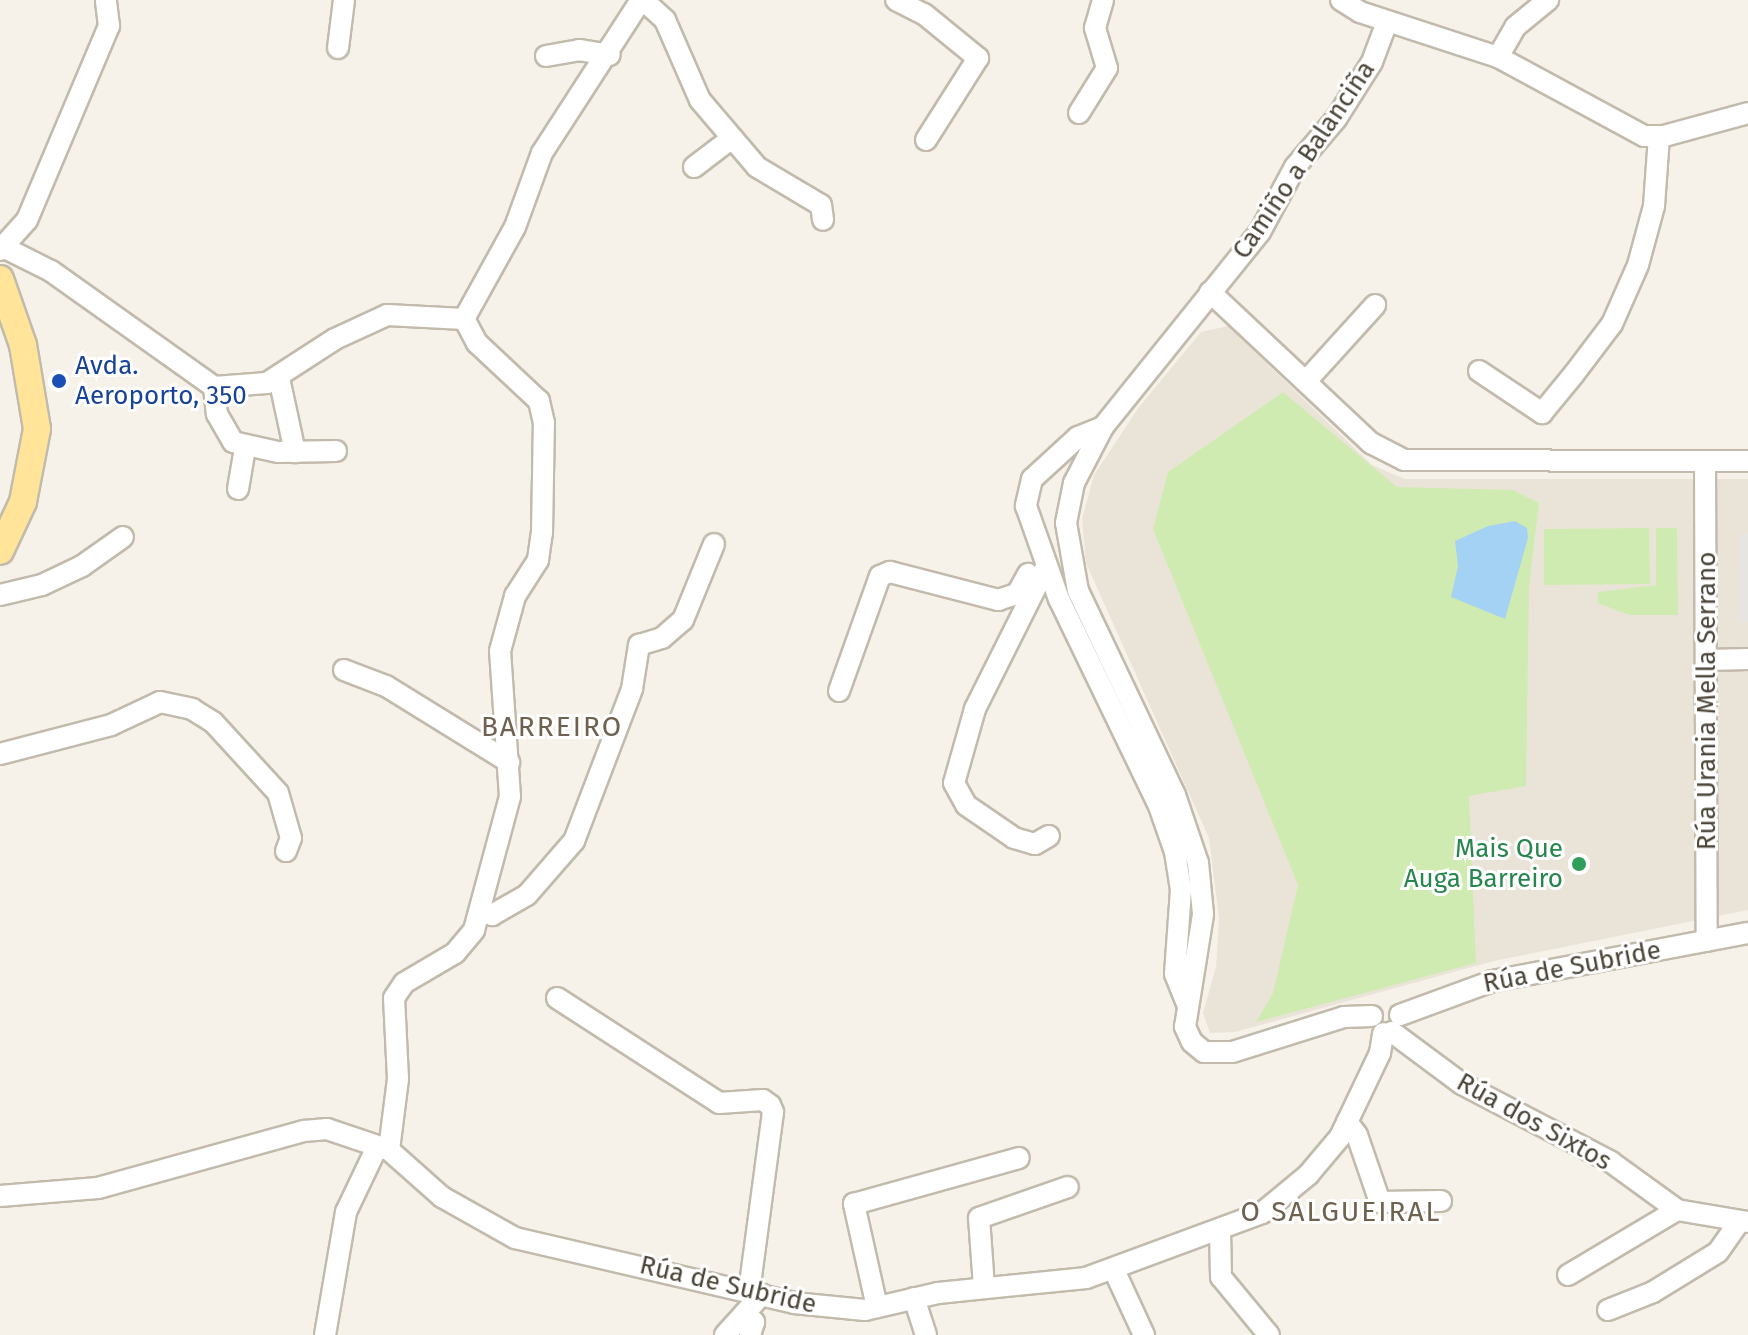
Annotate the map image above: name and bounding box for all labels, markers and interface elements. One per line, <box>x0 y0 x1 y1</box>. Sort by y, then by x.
street label: Camiño a Balanciña <box>1226 55 1382 265</box>
place label: Avda. Aeroporto, 350 <box>75 350 247 412</box>
marker: Avda. Aeroporto, 350 <box>50 372 68 390</box>
street label: Rúa Urania Mella Serrano <box>1691 552 1723 850</box>
district label: BARREIRO <box>481 710 623 744</box>
place label: Mais Que Auga Barreiro <box>1404 833 1563 894</box>
marker: Mais Que Auga Barreiro <box>1570 855 1588 873</box>
street label: Rúa de Subride <box>1481 934 1663 1000</box>
street label: Rúa dos Sixtos <box>1451 1067 1617 1177</box>
district label: O SALGUEIRAL <box>1240 1195 1442 1229</box>
street label: Rúa de Subride <box>637 1250 819 1320</box>

